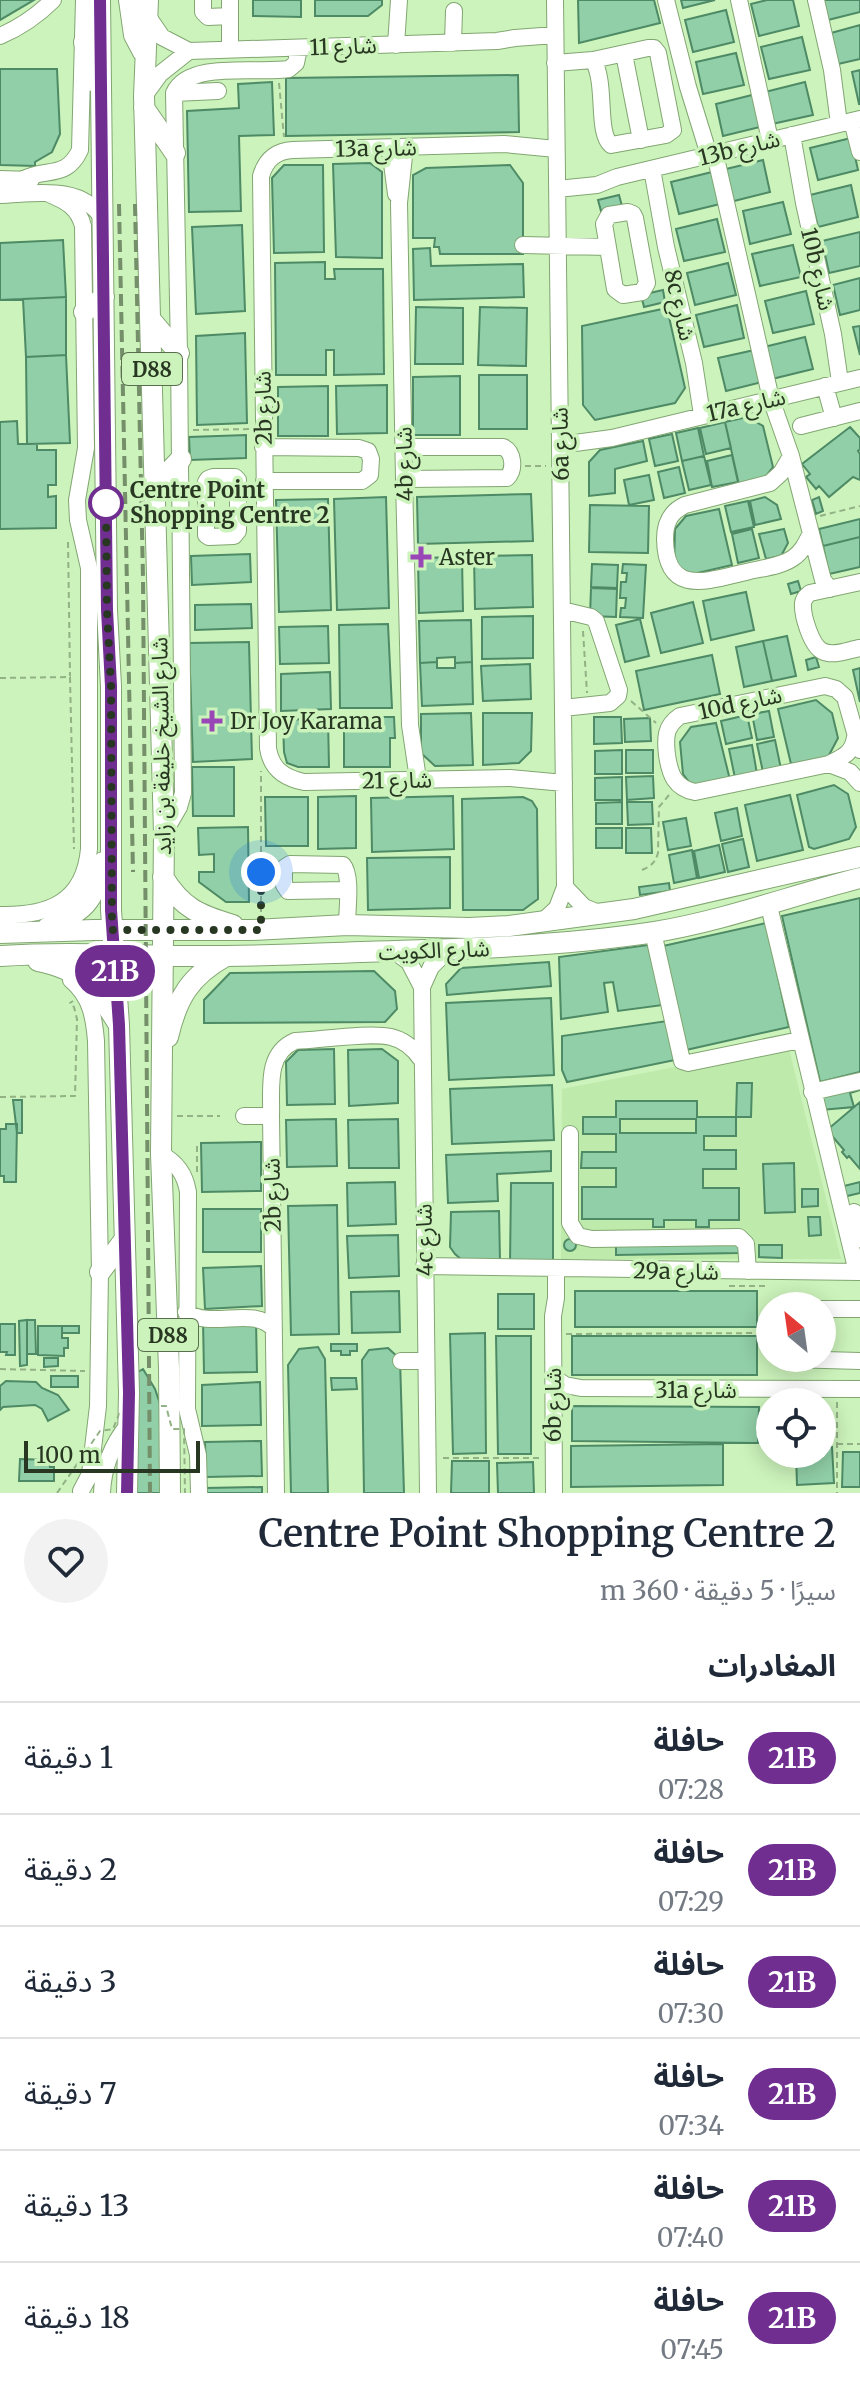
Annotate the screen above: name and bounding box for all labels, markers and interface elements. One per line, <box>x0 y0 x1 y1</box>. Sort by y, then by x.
street label: شارع 11 <box>309 31 377 64</box>
street label: 13b شارع <box>695 124 783 175</box>
street label: 13a شارع <box>335 133 417 166</box>
street label: 10b شارع <box>792 225 841 314</box>
street label: 8c شارع <box>655 267 702 344</box>
road number: D88 <box>122 353 182 385</box>
street label: 2b شارع <box>248 371 281 445</box>
street label: 17a شارع <box>704 382 789 431</box>
street label: 6a شارع <box>545 407 578 481</box>
street label: 4b شارع <box>389 426 422 502</box>
place label: Centre Point Shopping Centre 2 <box>130 476 330 529</box>
marker: Centre Point Shopping Centre 2 <box>89 486 123 520</box>
place label: Aster <box>438 543 495 571</box>
marker: Aster <box>410 546 432 568</box>
street label: شارع الشيخ خليفة بن زايد <box>145 637 180 855</box>
street label: 10d شارع <box>696 680 785 728</box>
place label: Dr Joy Karama <box>230 707 383 735</box>
marker: Dr Joy Karama <box>201 710 223 732</box>
street label: شارع 21 <box>362 765 432 798</box>
your location <box>241 852 281 892</box>
street label: شارع الكويت <box>378 934 490 969</box>
line badge: 21B <box>69 945 161 997</box>
text: 21B <box>91 953 139 989</box>
street label: 2b شارع <box>257 1158 290 1232</box>
street label: 4c شارع <box>409 1203 442 1277</box>
street label: 29a شارع <box>633 1256 719 1289</box>
north arrow <box>756 1292 836 1372</box>
map controls <box>756 1292 836 1468</box>
road number: D88 <box>138 1319 198 1351</box>
street label: 6b شارع <box>539 1368 570 1442</box>
street label: 31a شارع <box>655 1376 737 1407</box>
button: locate <box>756 1388 836 1468</box>
scale bar <box>24 1437 200 1473</box>
text: 100 m <box>36 1441 101 1469</box>
text: Centre Point Shopping Centre 2 <box>258 1510 836 1557</box>
button: heart <box>24 1519 108 1603</box>
text: سيرًا · 5 دقيقة · 360 m <box>600 1574 836 1607</box>
text: المغادرات <box>708 1646 836 1684</box>
text: حافلة <box>653 1721 724 1759</box>
text: 1 دقيقة <box>24 1738 113 1776</box>
text: 21B <box>768 1740 816 1776</box>
text: 07:28 <box>658 1773 724 1806</box>
text: حافلة <box>653 1833 724 1871</box>
text: 2 دقيقة <box>24 1850 117 1888</box>
text: 21B <box>768 1852 816 1888</box>
text: 07:29 <box>658 1885 724 1918</box>
text: حافلة <box>653 1945 724 1983</box>
text: 3 دقيقة <box>24 1962 117 2000</box>
text: 21B <box>768 1964 816 2000</box>
text: 07:30 <box>657 1997 724 2030</box>
text: حافلة <box>653 2057 724 2095</box>
text: 7 دقيقة <box>24 2074 117 2112</box>
text: 21B <box>768 2076 816 2112</box>
text: 07:34 <box>658 2109 724 2142</box>
text: حافلة <box>653 2169 724 2207</box>
text: 13 دقيقة <box>24 2186 129 2224</box>
text: 21B <box>768 2188 816 2224</box>
text: 07:40 <box>657 2221 724 2254</box>
text: حافلة <box>653 2281 724 2319</box>
text: 18 دقيقة <box>24 2298 130 2336</box>
text: 21B <box>768 2300 816 2336</box>
text: 07:45 <box>660 2333 724 2366</box>

